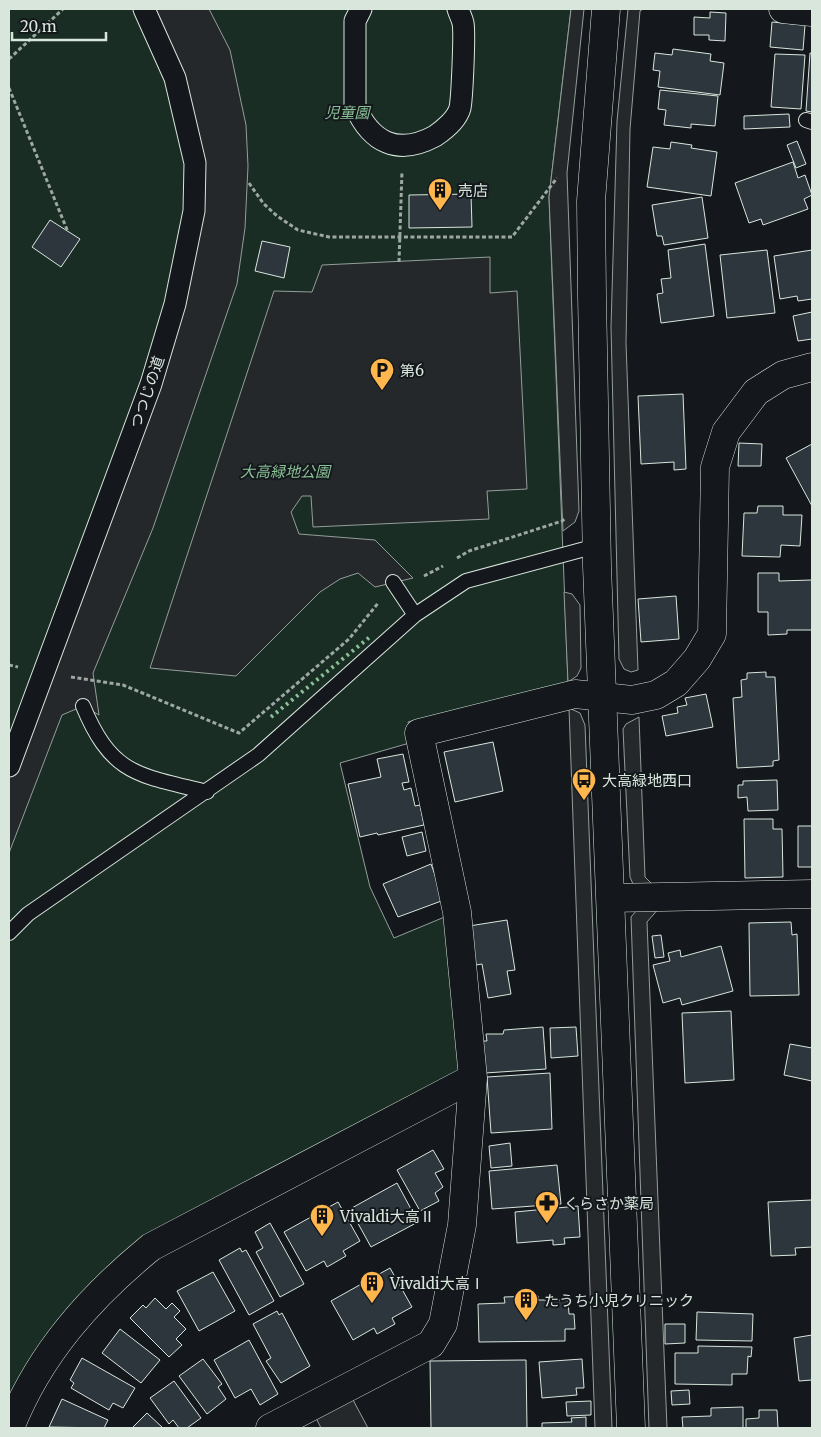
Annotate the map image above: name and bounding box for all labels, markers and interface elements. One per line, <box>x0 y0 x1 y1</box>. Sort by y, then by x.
scale bar <box>12 10 106 42</box>
text: 20 m <box>20 17 57 36</box>
park label: 児童園 <box>324 103 371 122</box>
building icon: 売店 <box>427 177 453 211</box>
place label: 売店 <box>458 181 488 200</box>
street label: つつじの道 <box>126 353 168 431</box>
parking icon: 第6 <box>369 357 395 391</box>
place label: 第6 <box>400 361 424 380</box>
park label: 大高緑地公園 <box>240 462 332 481</box>
bus stop icon: 大高緑地西口 <box>571 767 597 801</box>
place label: 大高緑地西口 <box>602 771 692 790</box>
pharmacy icon: くらさか薬局 <box>534 1190 560 1224</box>
place label: くらさか薬局 <box>564 1194 654 1213</box>
building icon: Vivaldi大高Ⅱ <box>309 1203 335 1237</box>
place label: Vivaldi大高Ⅱ <box>339 1207 435 1226</box>
building icon: Vivaldi大高Ⅰ <box>359 1270 385 1304</box>
place label: Vivaldi大高Ⅰ <box>389 1274 485 1293</box>
building icon: たうち小児クリニック <box>513 1287 539 1321</box>
place label: たうち小児クリニック <box>544 1291 694 1310</box>

